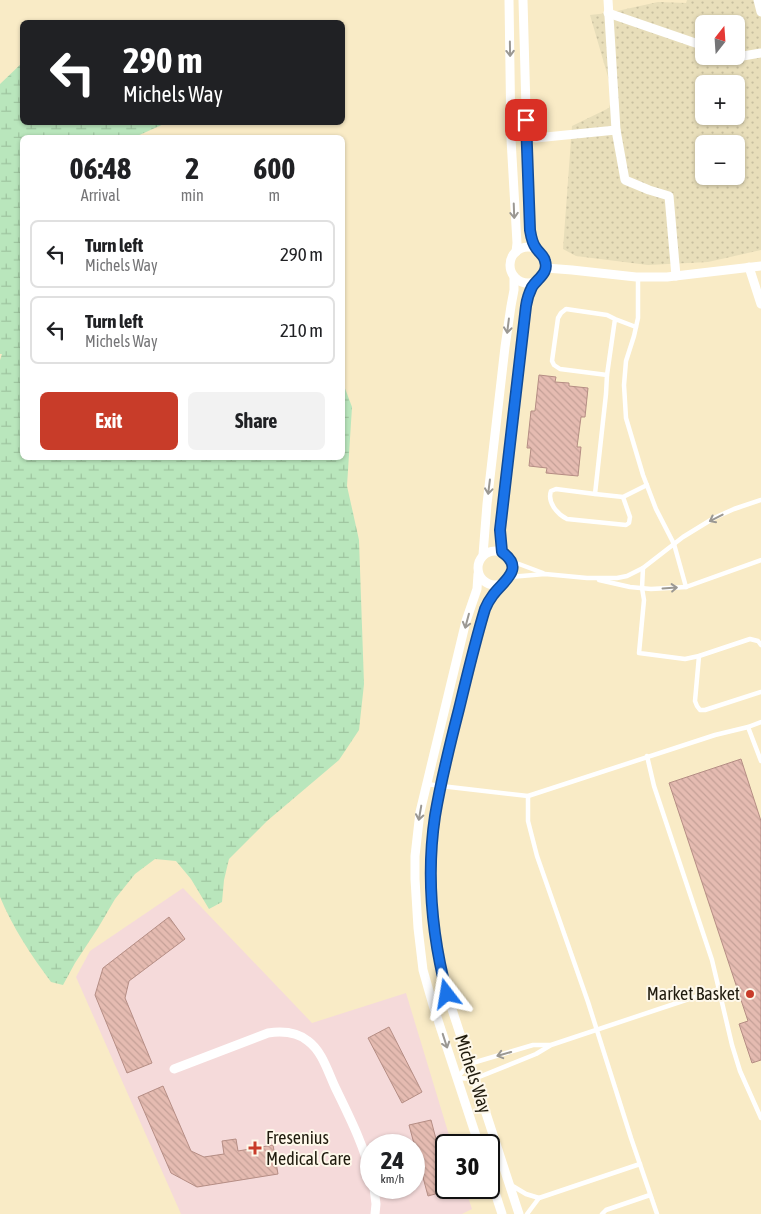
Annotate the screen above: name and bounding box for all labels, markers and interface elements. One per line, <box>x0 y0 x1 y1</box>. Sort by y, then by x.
north arrow <box>695 15 745 65</box>
map controls <box>695 15 745 185</box>
icon: left <box>40 40 105 105</box>
text: 290 m <box>123 40 202 80</box>
one-way arrow <box>505 40 515 56</box>
button: + <box>695 75 745 125</box>
text: Michels Way <box>123 81 223 107</box>
pin <box>505 99 547 141</box>
icon: arrive <box>512 106 540 134</box>
button: − <box>695 135 745 185</box>
text: 06:48 <box>69 151 131 185</box>
text: 2 <box>185 151 199 185</box>
text: 600 <box>253 151 295 185</box>
text: Arrival <box>81 186 120 204</box>
text: min <box>181 186 204 204</box>
text: m <box>269 186 280 204</box>
one-way arrow <box>510 203 519 219</box>
text: Turn left <box>85 234 143 256</box>
icon: left <box>42 240 70 268</box>
text: 290 m <box>280 243 323 265</box>
text: Michels Way <box>85 256 158 274</box>
text: Turn left <box>85 310 143 332</box>
icon: left <box>42 316 70 344</box>
one-way arrow <box>503 318 513 334</box>
text: 210 m <box>280 319 323 341</box>
text: Michels Way <box>85 332 158 350</box>
button: Exit <box>40 392 178 450</box>
button: Share <box>188 392 325 450</box>
one-way arrow <box>484 479 494 495</box>
one-way arrow <box>708 513 723 523</box>
one-way arrow <box>662 584 678 593</box>
one-way arrow <box>461 612 471 628</box>
one-way arrow <box>415 804 425 820</box>
position arrow <box>420 967 472 1019</box>
place label: Market Basket <box>647 983 740 1004</box>
marker: Market Basket <box>744 988 756 1000</box>
street label: Michels Way <box>451 1032 496 1116</box>
one-way arrow <box>440 1033 450 1049</box>
one-way arrow <box>496 1049 512 1059</box>
place label: Fresenius Medical Care <box>266 1127 351 1169</box>
speed limit sign: 30 <box>435 1134 500 1199</box>
marker: Fresenius Medical Care <box>248 1141 262 1155</box>
text: 24 <box>381 1146 404 1174</box>
text: km/h <box>381 1172 404 1186</box>

